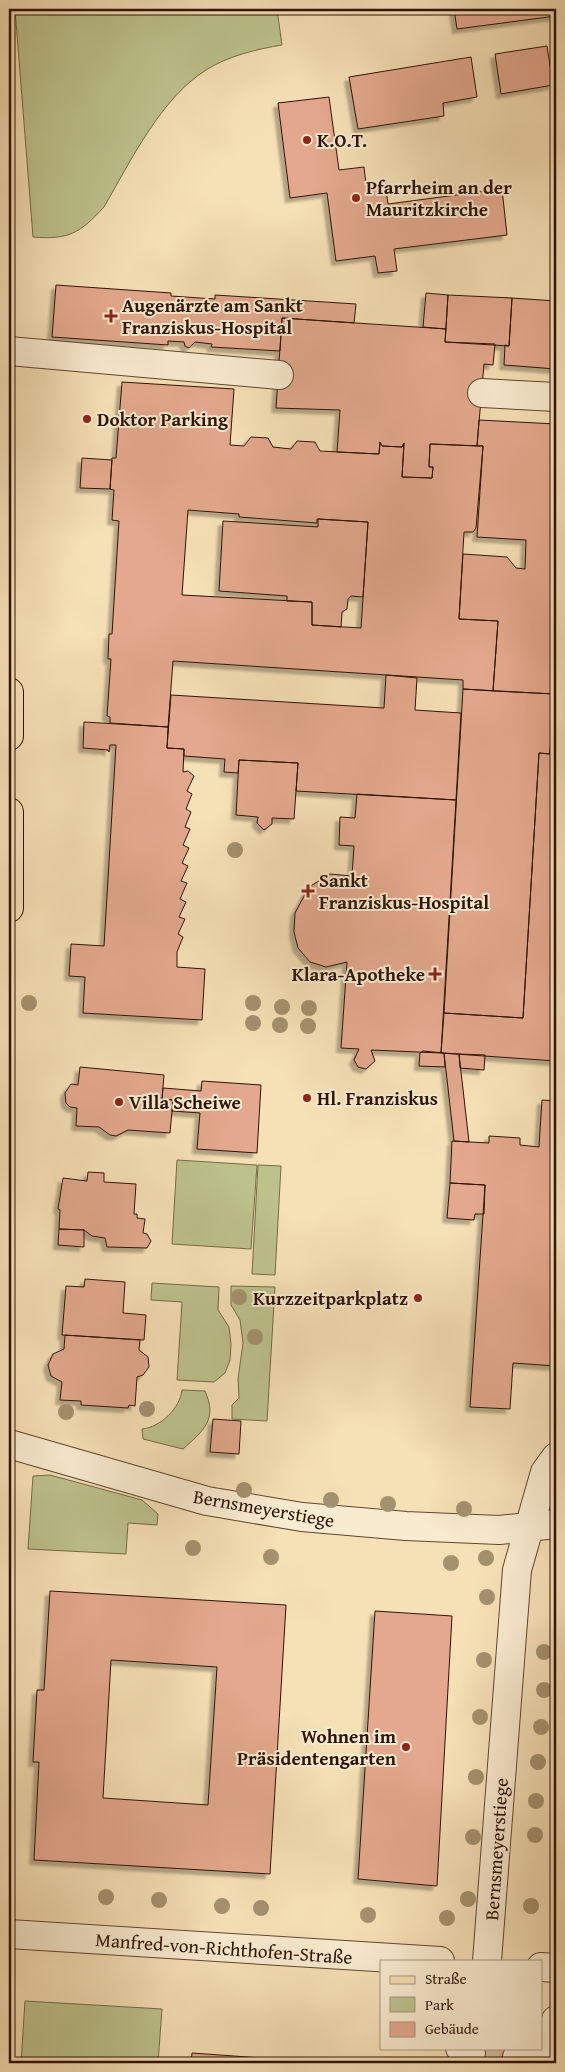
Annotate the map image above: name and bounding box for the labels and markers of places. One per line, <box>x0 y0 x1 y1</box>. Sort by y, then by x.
place label: K.O.T. <box>317 126 367 154</box>
marker: K.O.T. <box>301 134 313 146</box>
place label: Pfarrheim an der Mauritzkirche <box>366 173 512 223</box>
marker: Pfarrheim an der Mauritzkirche <box>350 192 362 204</box>
place label: Augenärzte am Sankt Franziskus-Hospital <box>122 291 304 341</box>
marker: Augenärzte am Sankt Franziskus-Hospital <box>104 309 118 323</box>
place label: Doktor Parking <box>97 405 229 433</box>
marker: Doktor Parking <box>81 413 93 425</box>
place label: Sankt Franziskus-Hospital <box>319 866 489 916</box>
marker: Sankt Franziskus-Hospital <box>301 884 315 898</box>
place label: Klara-Apotheke <box>292 960 425 988</box>
marker: Klara-Apotheke <box>429 968 441 980</box>
place label: Hl. Franziskus <box>317 1084 438 1112</box>
place label: Villa Scheiwe <box>129 1088 241 1116</box>
marker: Hl. Franziskus <box>301 1092 313 1104</box>
marker: Villa Scheiwe <box>113 1096 125 1108</box>
place label: Kurzzeitparkplatz <box>253 1284 408 1312</box>
marker: Kurzzeitparkplatz <box>412 1292 424 1304</box>
place label: Wohnen im Präsidentengarten <box>237 1722 397 1772</box>
marker: Wohnen im Präsidentengarten <box>400 1741 412 1753</box>

